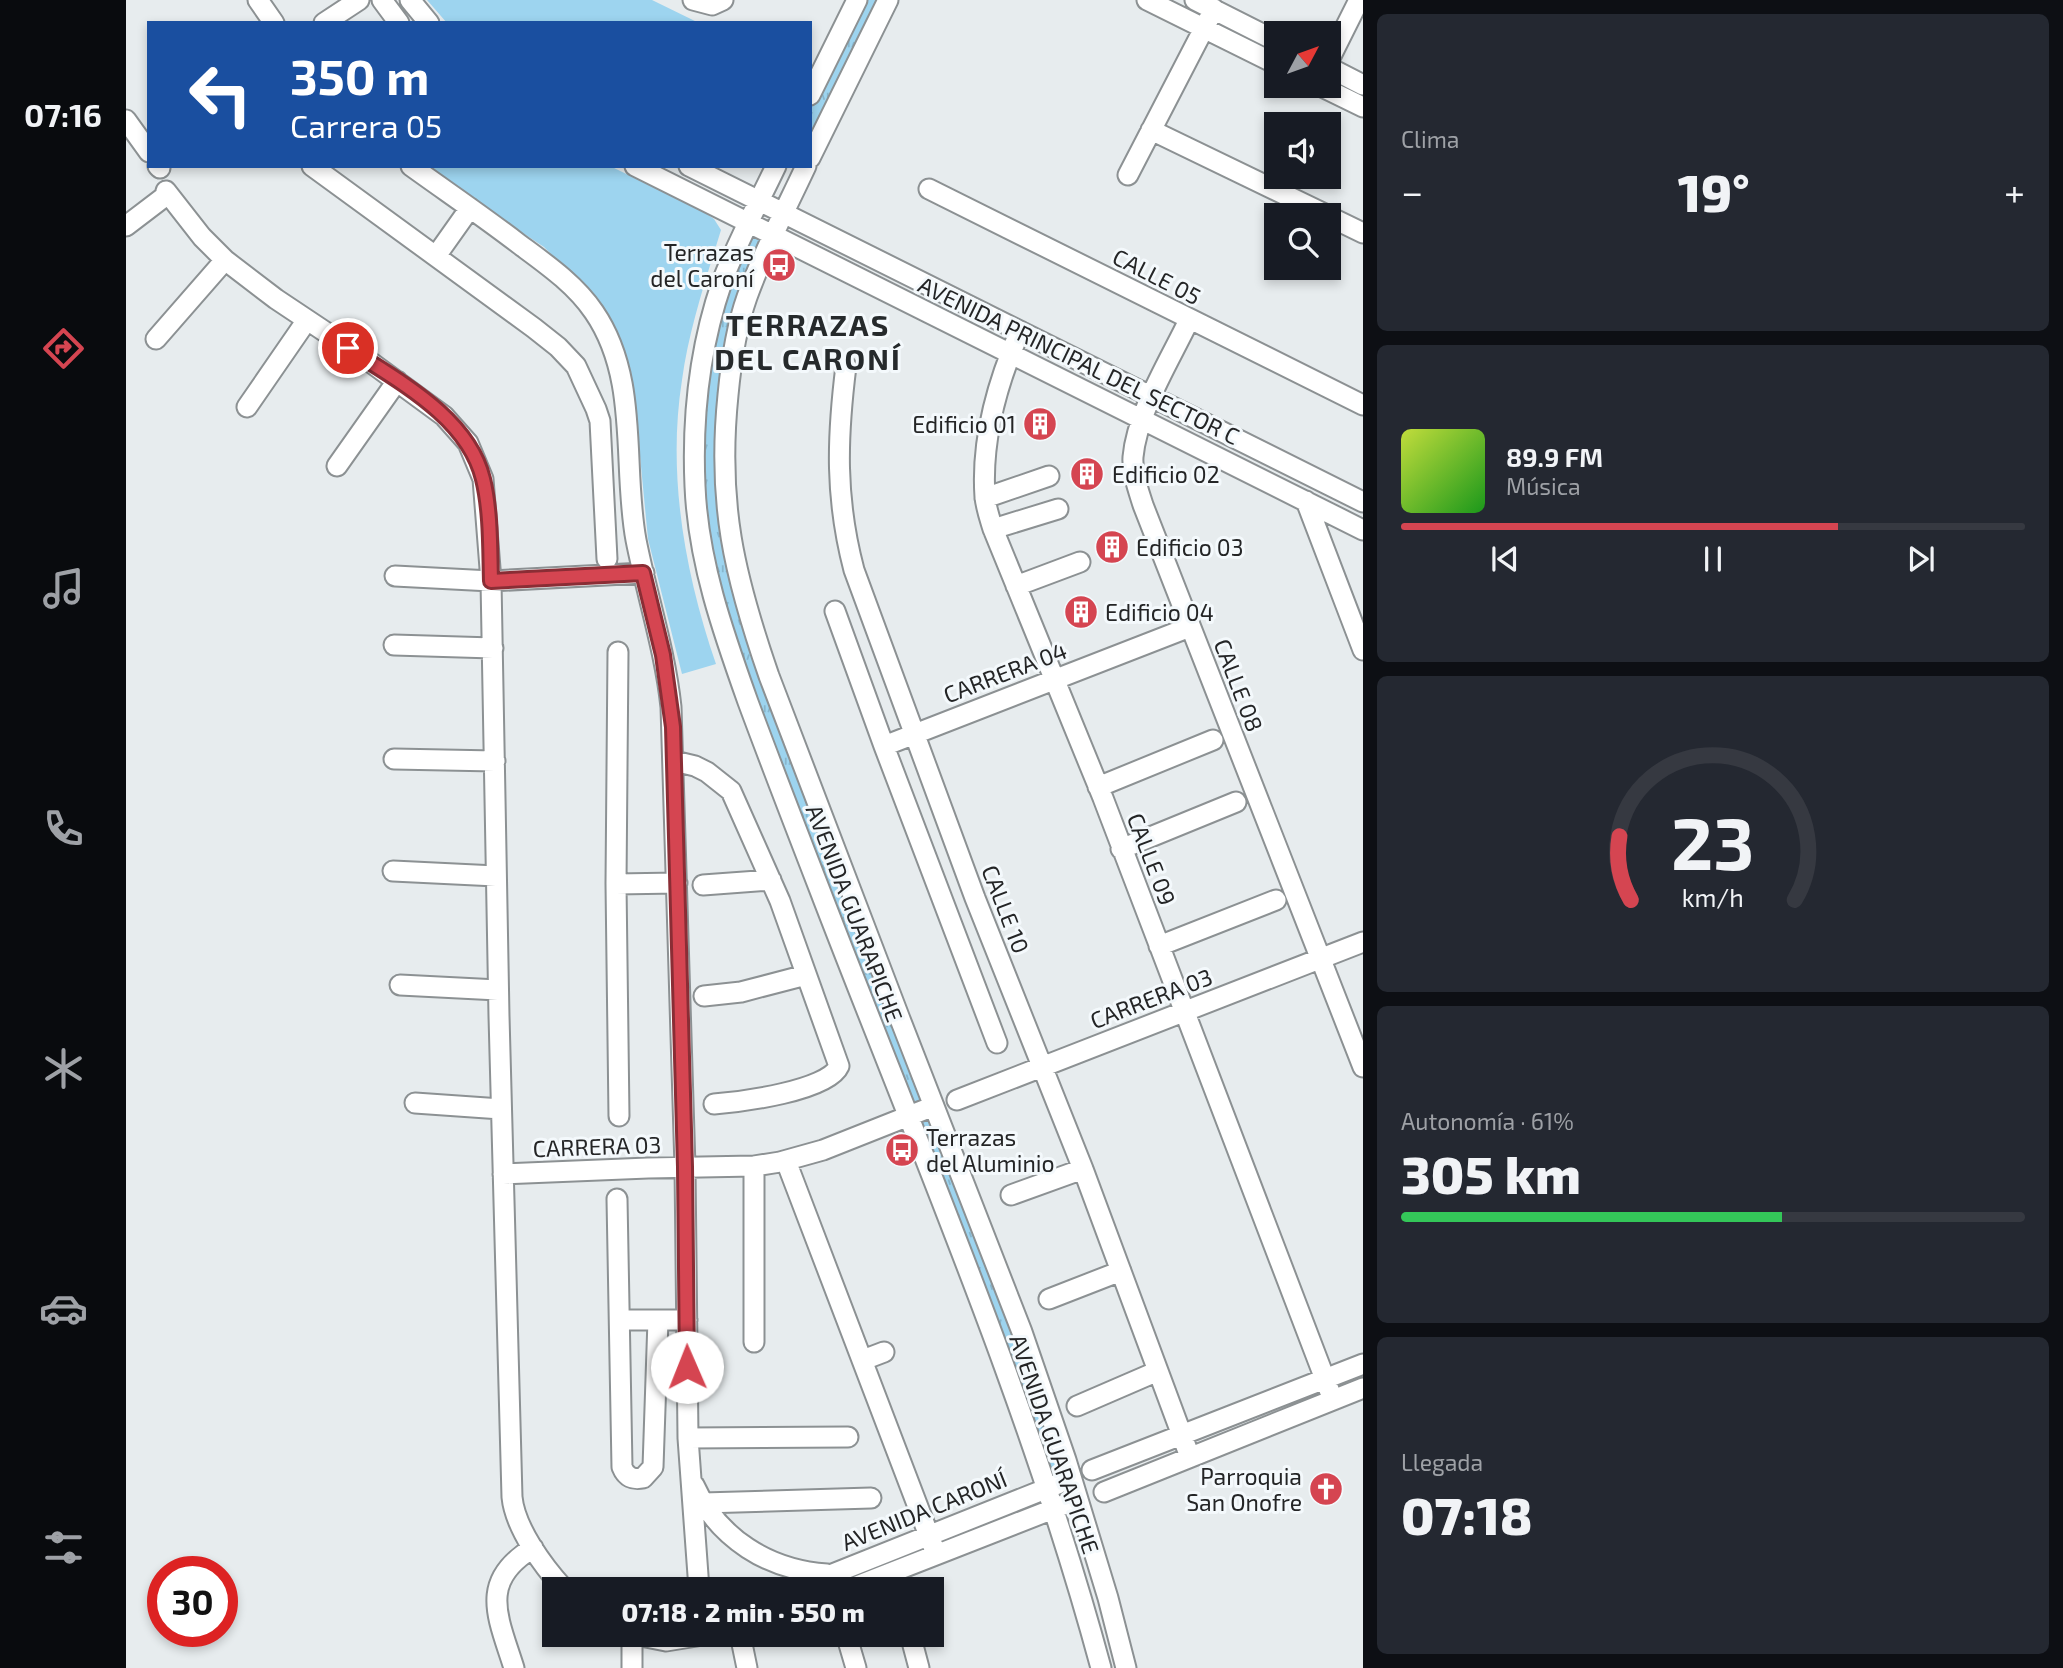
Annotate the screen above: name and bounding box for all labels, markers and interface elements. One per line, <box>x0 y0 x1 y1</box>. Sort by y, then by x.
north arrow <box>1264 21 1340 98</box>
map controls <box>1264 21 1341 280</box>
text: 350 m <box>290 46 430 105</box>
icon: left <box>175 49 266 140</box>
text: 07:16 <box>24 95 102 133</box>
text: Carrera 05 <box>290 106 442 144</box>
button: sound <box>1264 112 1341 189</box>
text: Clima <box>1401 125 1459 153</box>
text: 19° <box>1678 160 1750 222</box>
text: − <box>1401 168 1423 214</box>
text: + <box>2004 168 2025 214</box>
button: search <box>1264 203 1341 280</box>
place label: Terrazas del Caroní <box>650 238 755 292</box>
street label: CALLE 05 <box>1108 242 1206 310</box>
bus stop icon: Terrazas del Caroní <box>760 246 798 284</box>
street label: AVENIDA PRINCIPAL DEL SECTOR C <box>914 270 1244 450</box>
district label: TERRAZAS DEL CARONÍ <box>714 306 902 376</box>
pin <box>318 318 378 378</box>
icon: directions <box>39 324 88 373</box>
icon: arrive <box>329 329 367 367</box>
building icon: Edificio 01 <box>1021 405 1059 443</box>
place label: Edificio 01 <box>912 410 1016 438</box>
text: 89.9 FM <box>1506 441 1603 472</box>
building icon: Edificio 02 <box>1068 455 1106 493</box>
place label: Edificio 02 <box>1112 460 1220 488</box>
text: Música <box>1506 472 1581 500</box>
building icon: Edificio 03 <box>1093 528 1131 566</box>
place label: Edificio 03 <box>1136 533 1244 561</box>
icon: previous <box>1486 540 1524 578</box>
icon: pause <box>1694 540 1732 578</box>
icon: next <box>1902 540 1940 578</box>
icon: music <box>39 564 88 613</box>
building icon: Edificio 04 <box>1062 593 1100 631</box>
place label: Edificio 04 <box>1105 598 1214 626</box>
street label: CALLE 08 <box>1209 635 1269 735</box>
street label: CARRERA 04 <box>939 636 1071 708</box>
text: 23 <box>1671 797 1755 885</box>
street label: AVENIDA GUARAPICHE <box>801 801 909 1025</box>
icon: phone <box>39 804 88 853</box>
street label: CALLE 09 <box>1122 809 1182 909</box>
street label: CALLE 10 <box>976 861 1036 957</box>
text: km/h <box>1682 882 1744 912</box>
street label: CARRERA 03 <box>1086 962 1216 1034</box>
icon: climate <box>39 1044 88 1093</box>
text: Autonomía · 61% <box>1401 1107 1574 1135</box>
place label: Terrazas del Aluminio <box>926 1123 1055 1177</box>
street label: CARRERA 03 <box>532 1130 662 1162</box>
bus stop icon: Terrazas del Aluminio <box>883 1131 921 1169</box>
text: 305 km <box>1401 1142 1581 1204</box>
icon: car <box>39 1284 88 1333</box>
position arrow <box>650 1330 724 1404</box>
street label: AVENIDA GUARAPICHE <box>1004 1331 1106 1557</box>
text: Llegada <box>1401 1448 1483 1476</box>
place label: Parroquia San Onofre <box>1186 1462 1302 1516</box>
street label: AVENIDA CARONÍ <box>837 1464 1012 1556</box>
church icon: Parroquia San Onofre <box>1307 1470 1345 1508</box>
text: 07:18 <box>1401 1483 1533 1545</box>
icon: filters <box>39 1523 88 1572</box>
speed limit sign: 30 <box>147 1556 238 1647</box>
text: 07:18 · 2 min · 550 m <box>621 1596 865 1627</box>

